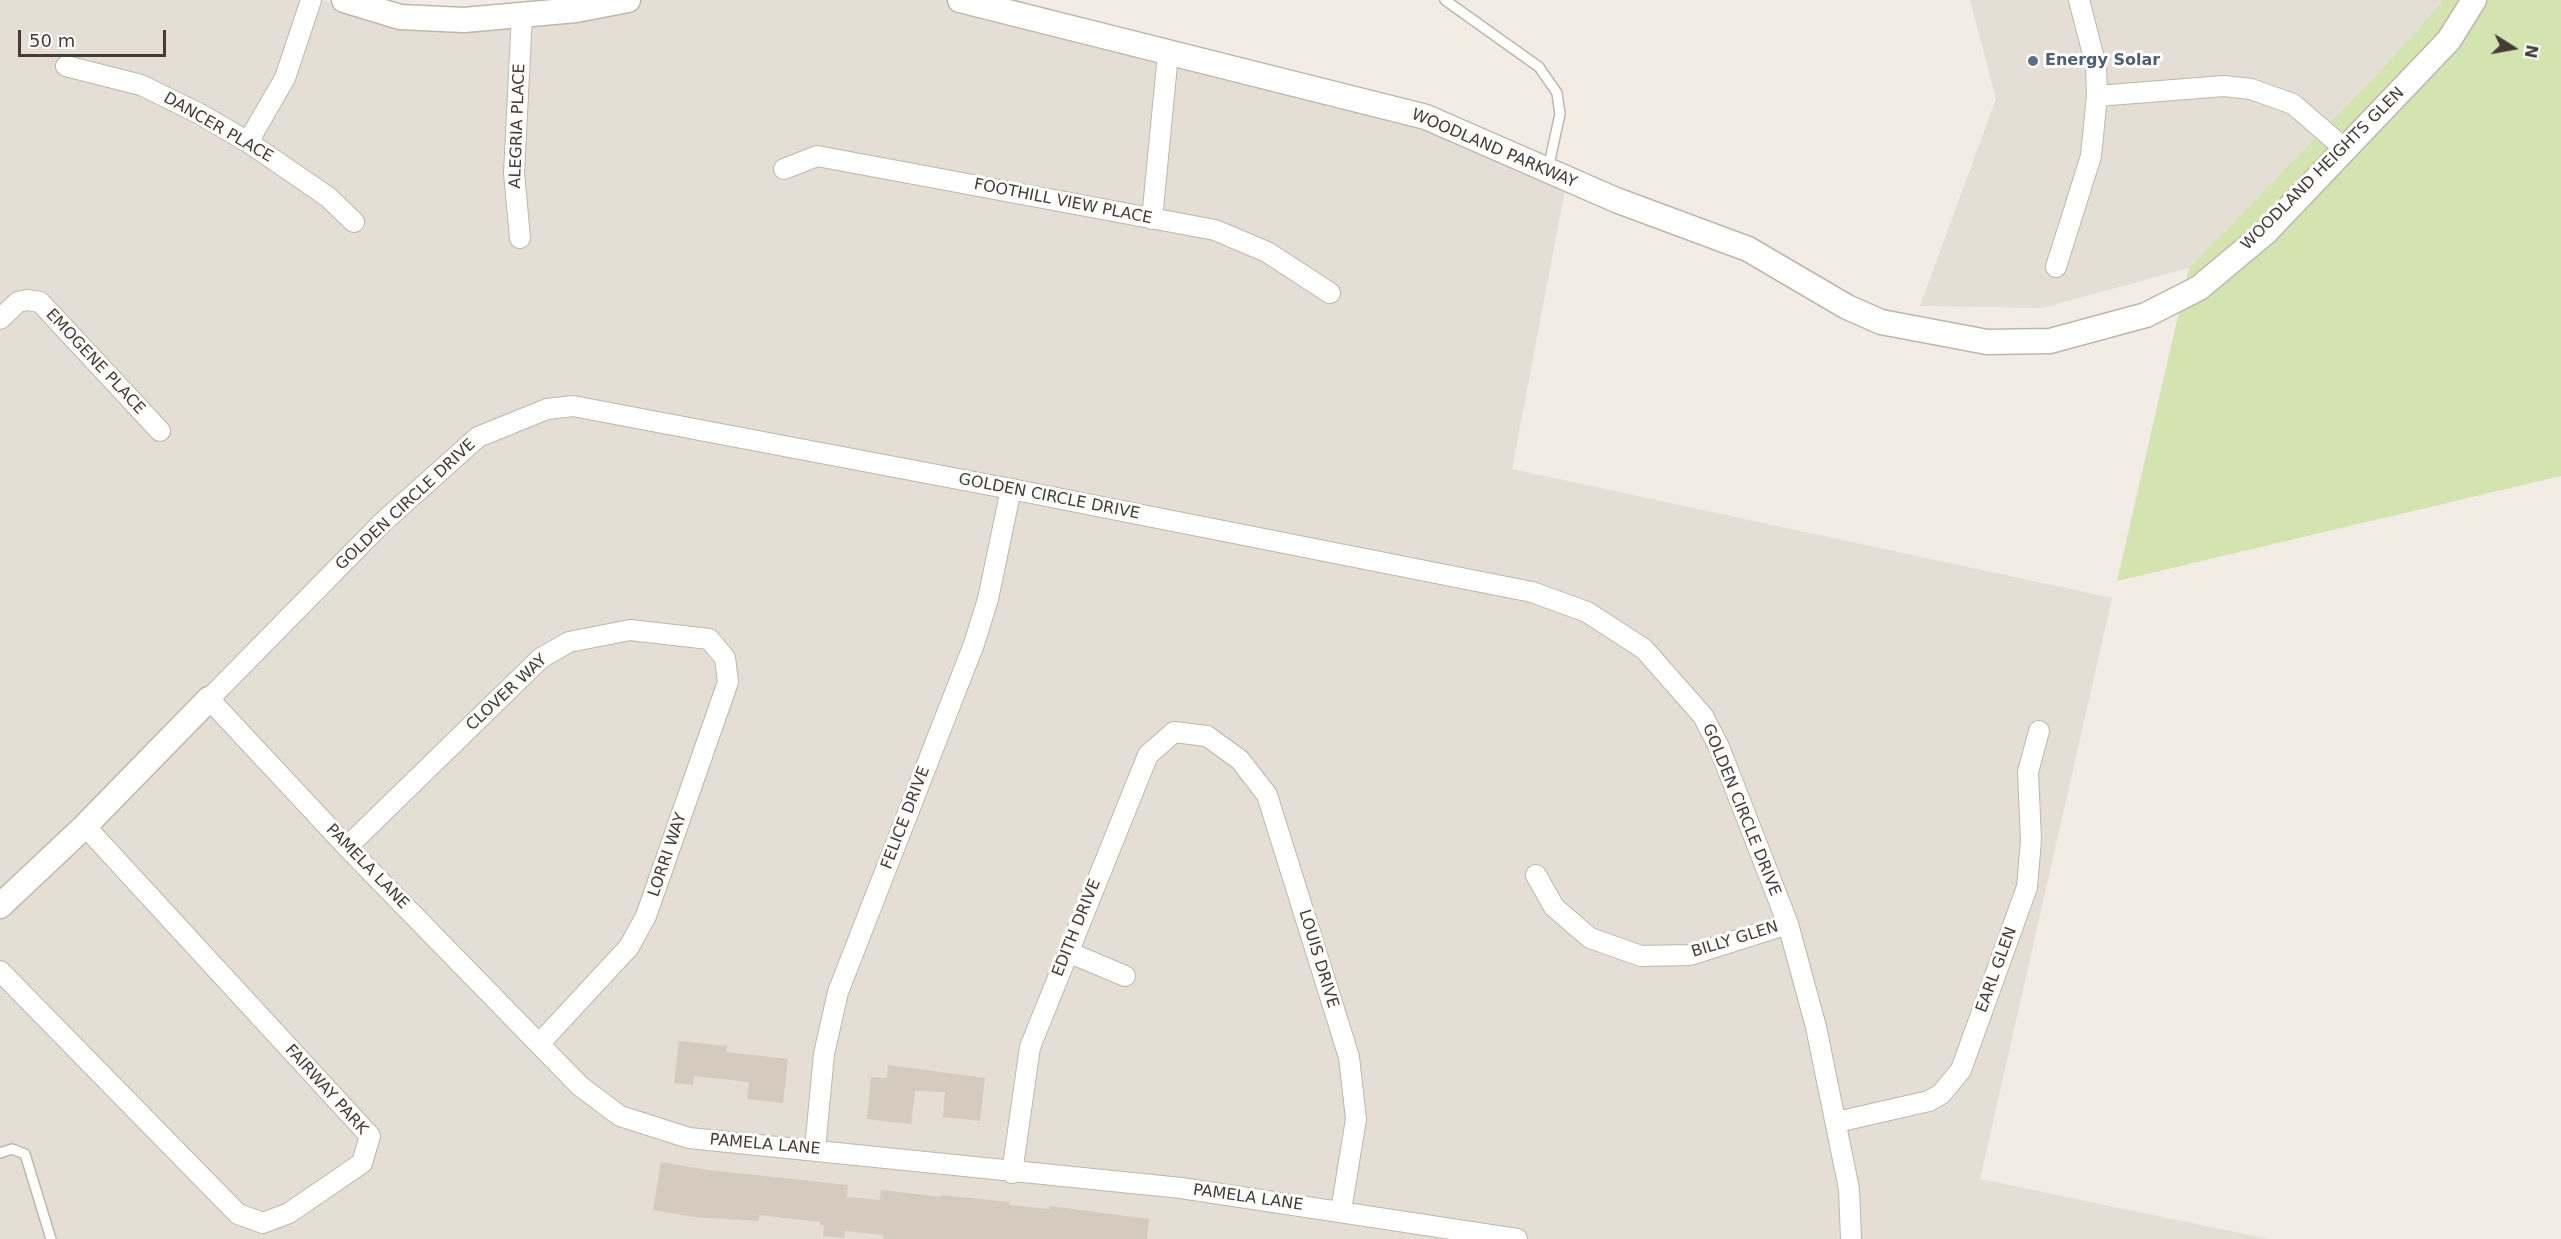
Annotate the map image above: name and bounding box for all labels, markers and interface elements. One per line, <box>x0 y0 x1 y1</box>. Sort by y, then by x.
scale bar <box>21 18 170 56</box>
north arrow <box>2483 18 2543 78</box>
text: 50 m <box>29 30 75 51</box>
text: N <box>2521 43 2542 60</box>
place label: Energy Solar <box>2045 51 2160 71</box>
marker: Energy Solar <box>2026 54 2040 68</box>
street label: ALEGRIA PLACE <box>506 63 530 189</box>
street label: WOODLAND HEIGHTS GLEN <box>2238 84 2408 254</box>
street label: DANCER PLACE <box>160 89 276 167</box>
street label: WOODLAND PARKWAY <box>1408 105 1580 193</box>
street label: FOOTHILL VIEW PLACE <box>972 175 1154 229</box>
street label: EMOGENE PLACE <box>41 305 149 419</box>
street label: GOLDEN CIRCLE DRIVE <box>332 435 480 575</box>
street label: GOLDEN CIRCLE DRIVE <box>957 470 1141 524</box>
street label: CLOVER WAY <box>463 651 551 735</box>
street label: GOLDEN CIRCLE DRIVE <box>1698 721 1784 899</box>
street label: FELICE DRIVE <box>878 764 934 872</box>
street label: LORRI WAY <box>645 811 691 899</box>
street label: PAMELA LANE <box>322 820 412 914</box>
street label: EDITH DRIVE <box>1049 877 1105 979</box>
street label: LOUIS DRIVE <box>1294 908 1342 1010</box>
street label: BILLY GLEN <box>1689 918 1781 962</box>
street label: EARL GLEN <box>1973 925 2021 1015</box>
street label: FAIRWAY PARK <box>281 1041 371 1139</box>
street label: PAMELA LANE <box>709 1131 821 1159</box>
street label: PAMELA LANE <box>1192 1181 1304 1215</box>

